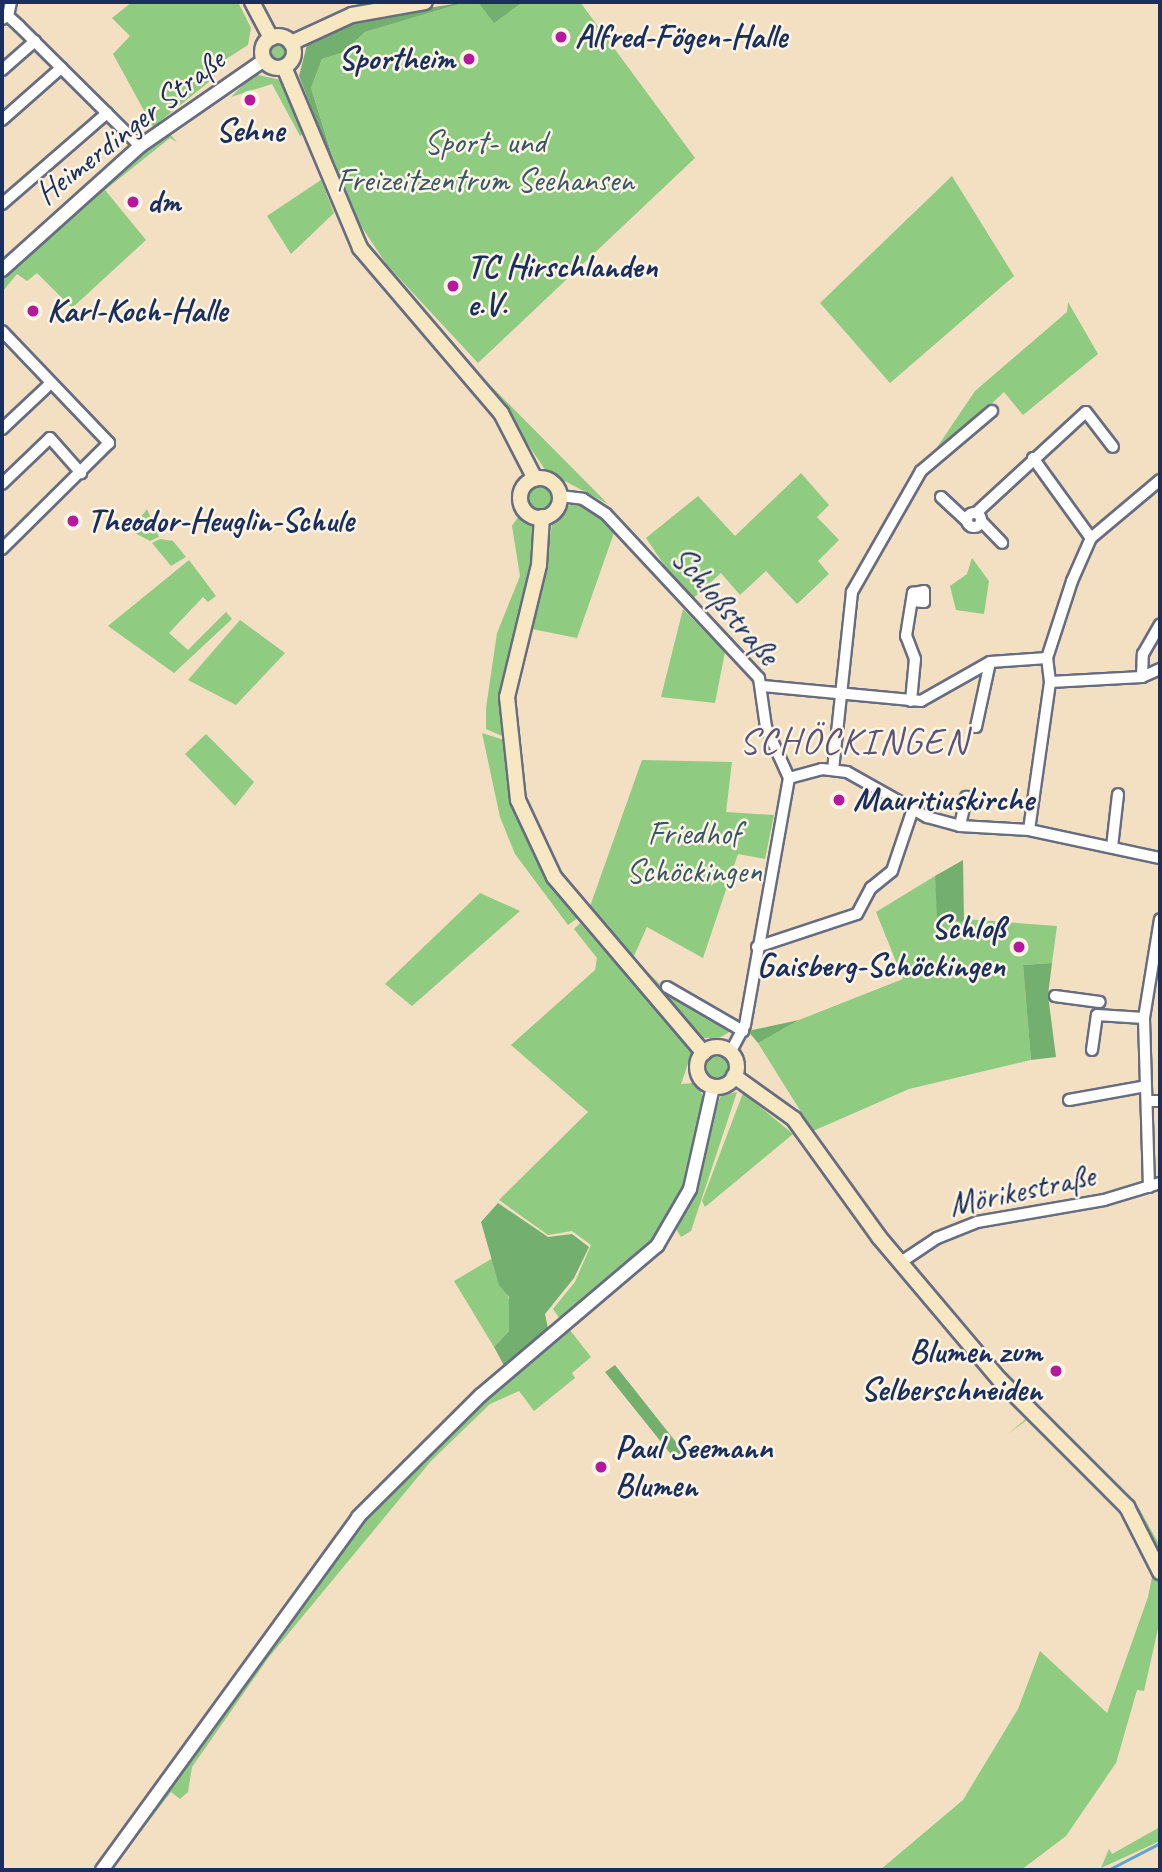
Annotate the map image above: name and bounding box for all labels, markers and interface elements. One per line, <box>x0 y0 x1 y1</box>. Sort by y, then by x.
place label: Alfred-Fögen-Halle <box>575 17 787 57</box>
marker: Alfred-Fögen-Halle <box>553 29 569 45</box>
place label: Sportheim <box>338 39 455 79</box>
street label: Heimerdinger Straße <box>27 40 233 214</box>
marker: Sportheim <box>461 51 477 67</box>
marker: Sehne <box>242 92 258 108</box>
place label: Sehne <box>216 111 284 151</box>
park label: Sport- und Freizeitzentrum Seehansen <box>336 123 634 201</box>
place label: dm <box>147 182 180 222</box>
marker: dm <box>125 194 141 210</box>
place label: TC Hirschlanden e.V. <box>467 247 658 325</box>
marker: TC Hirschlanden e.V. <box>445 278 461 294</box>
place label: Karl-Koch-Halle <box>47 291 227 331</box>
marker: Karl-Koch-Halle <box>25 303 41 319</box>
place label: Theodor-Heuglin-Schule <box>87 501 354 541</box>
marker: Theodor-Heuglin-Schule <box>65 513 81 529</box>
street label: Schloßstraße <box>663 538 787 674</box>
district label: SCHÖCKINGEN <box>742 719 966 763</box>
place label: Mauritiuskirche <box>853 780 1033 820</box>
marker: Mauritiuskirche <box>831 792 847 808</box>
park label: Friedhof Schöckingen <box>626 814 762 892</box>
place label: Schloß Gaisberg-Schöckingen <box>757 908 1005 986</box>
marker: Schloß Gaisberg-Schöckingen <box>1011 939 1027 955</box>
street label: Mörikestraße <box>946 1156 1098 1226</box>
place label: Blumen zum Selberschneiden <box>861 1332 1042 1410</box>
marker: Blumen zum Selberschneiden <box>1048 1363 1064 1379</box>
place label: Paul Seemann Blumen <box>615 1428 771 1506</box>
marker: Paul Seemann Blumen <box>593 1459 609 1475</box>

